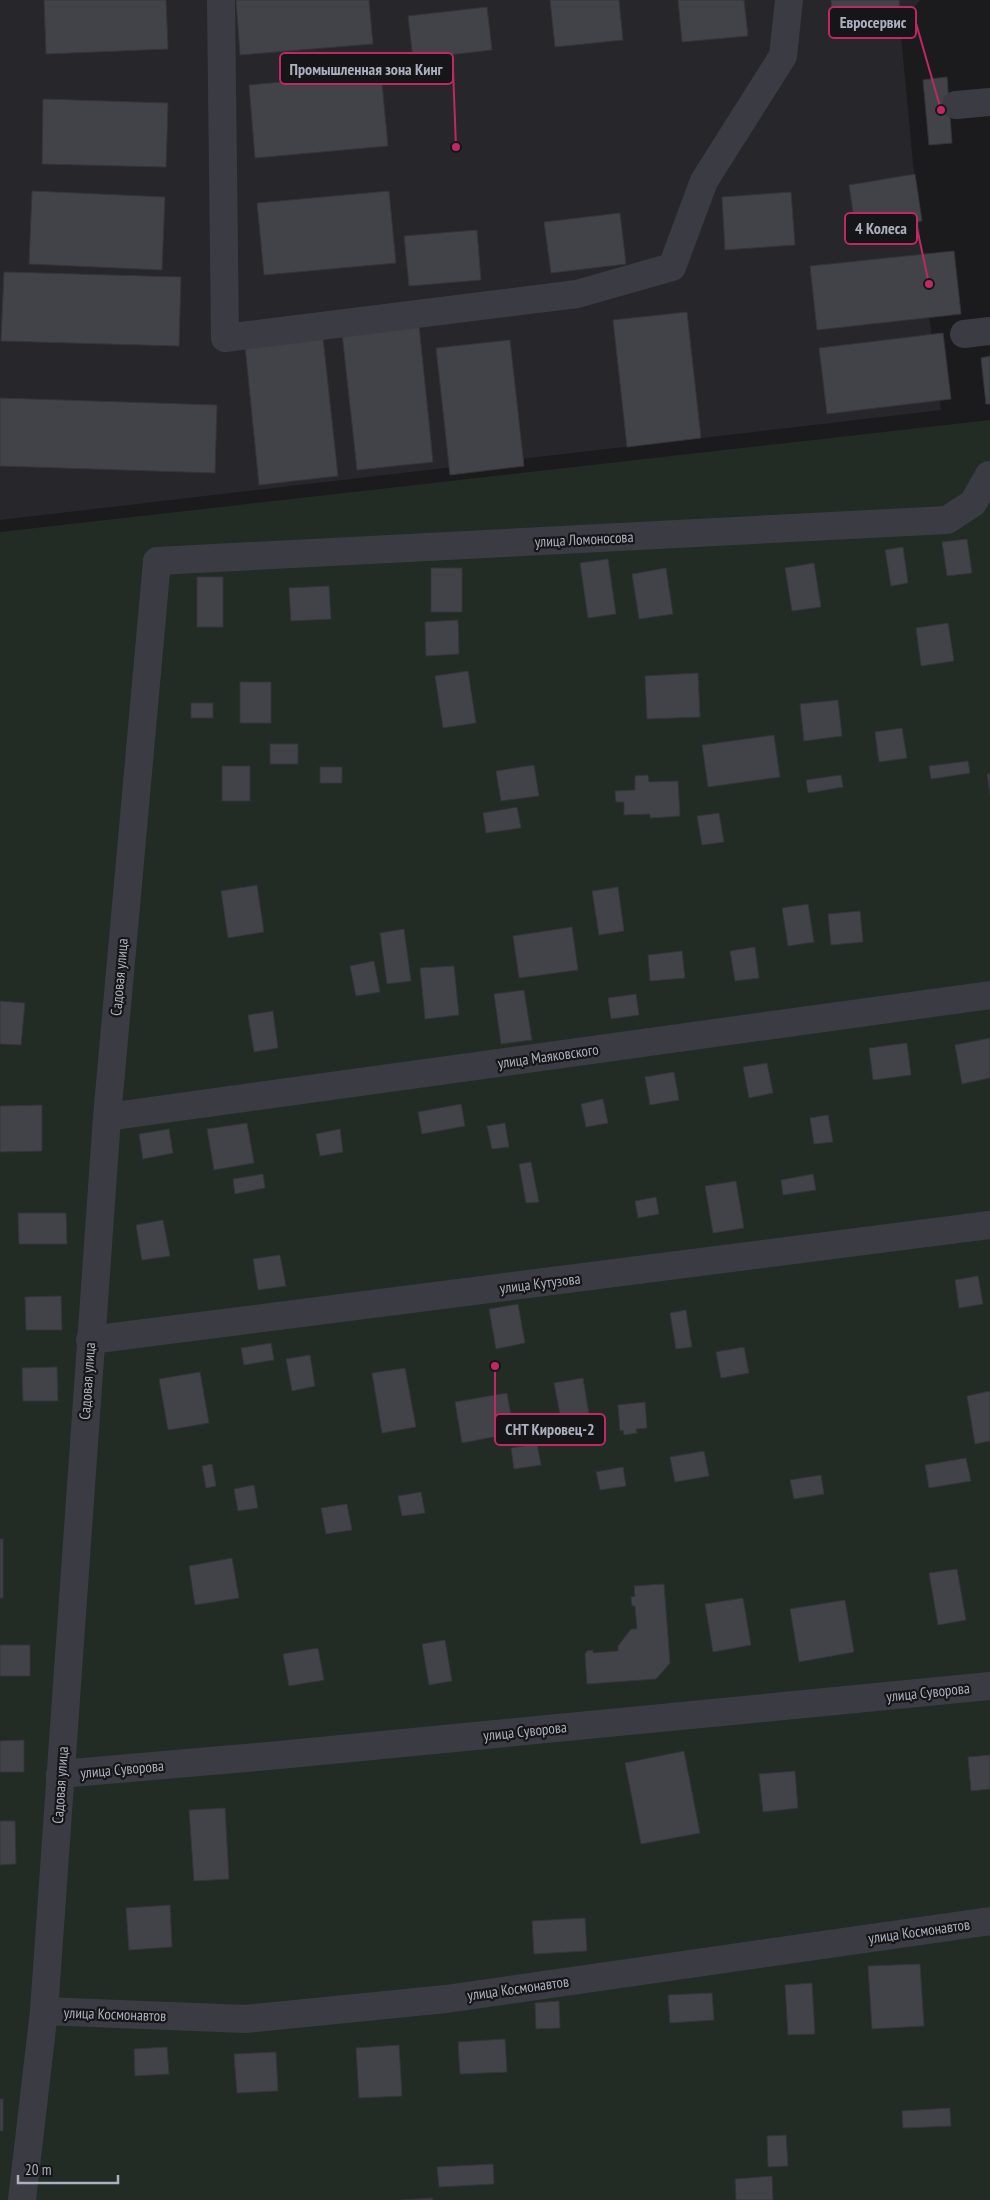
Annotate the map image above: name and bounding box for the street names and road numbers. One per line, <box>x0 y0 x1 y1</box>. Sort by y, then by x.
street label: улица Ломоносова <box>534 527 634 551</box>
street label: Садовая улица <box>106 937 132 1017</box>
street label: улица Маяковского <box>496 1040 600 1072</box>
street label: улица Кутузова <box>499 1269 581 1297</box>
street label: Садовая улица <box>75 1342 99 1420</box>
street label: улица Суворова <box>885 1678 971 1706</box>
street label: улица Суворова <box>482 1717 568 1745</box>
street label: Садовая улица <box>48 1746 72 1824</box>
street label: улица Суворова <box>79 1756 165 1782</box>
street label: улица Космонавтов <box>867 1914 971 1948</box>
street label: улица Космонавтов <box>466 1971 570 2005</box>
street label: улица Космонавтов <box>63 2003 167 2025</box>

